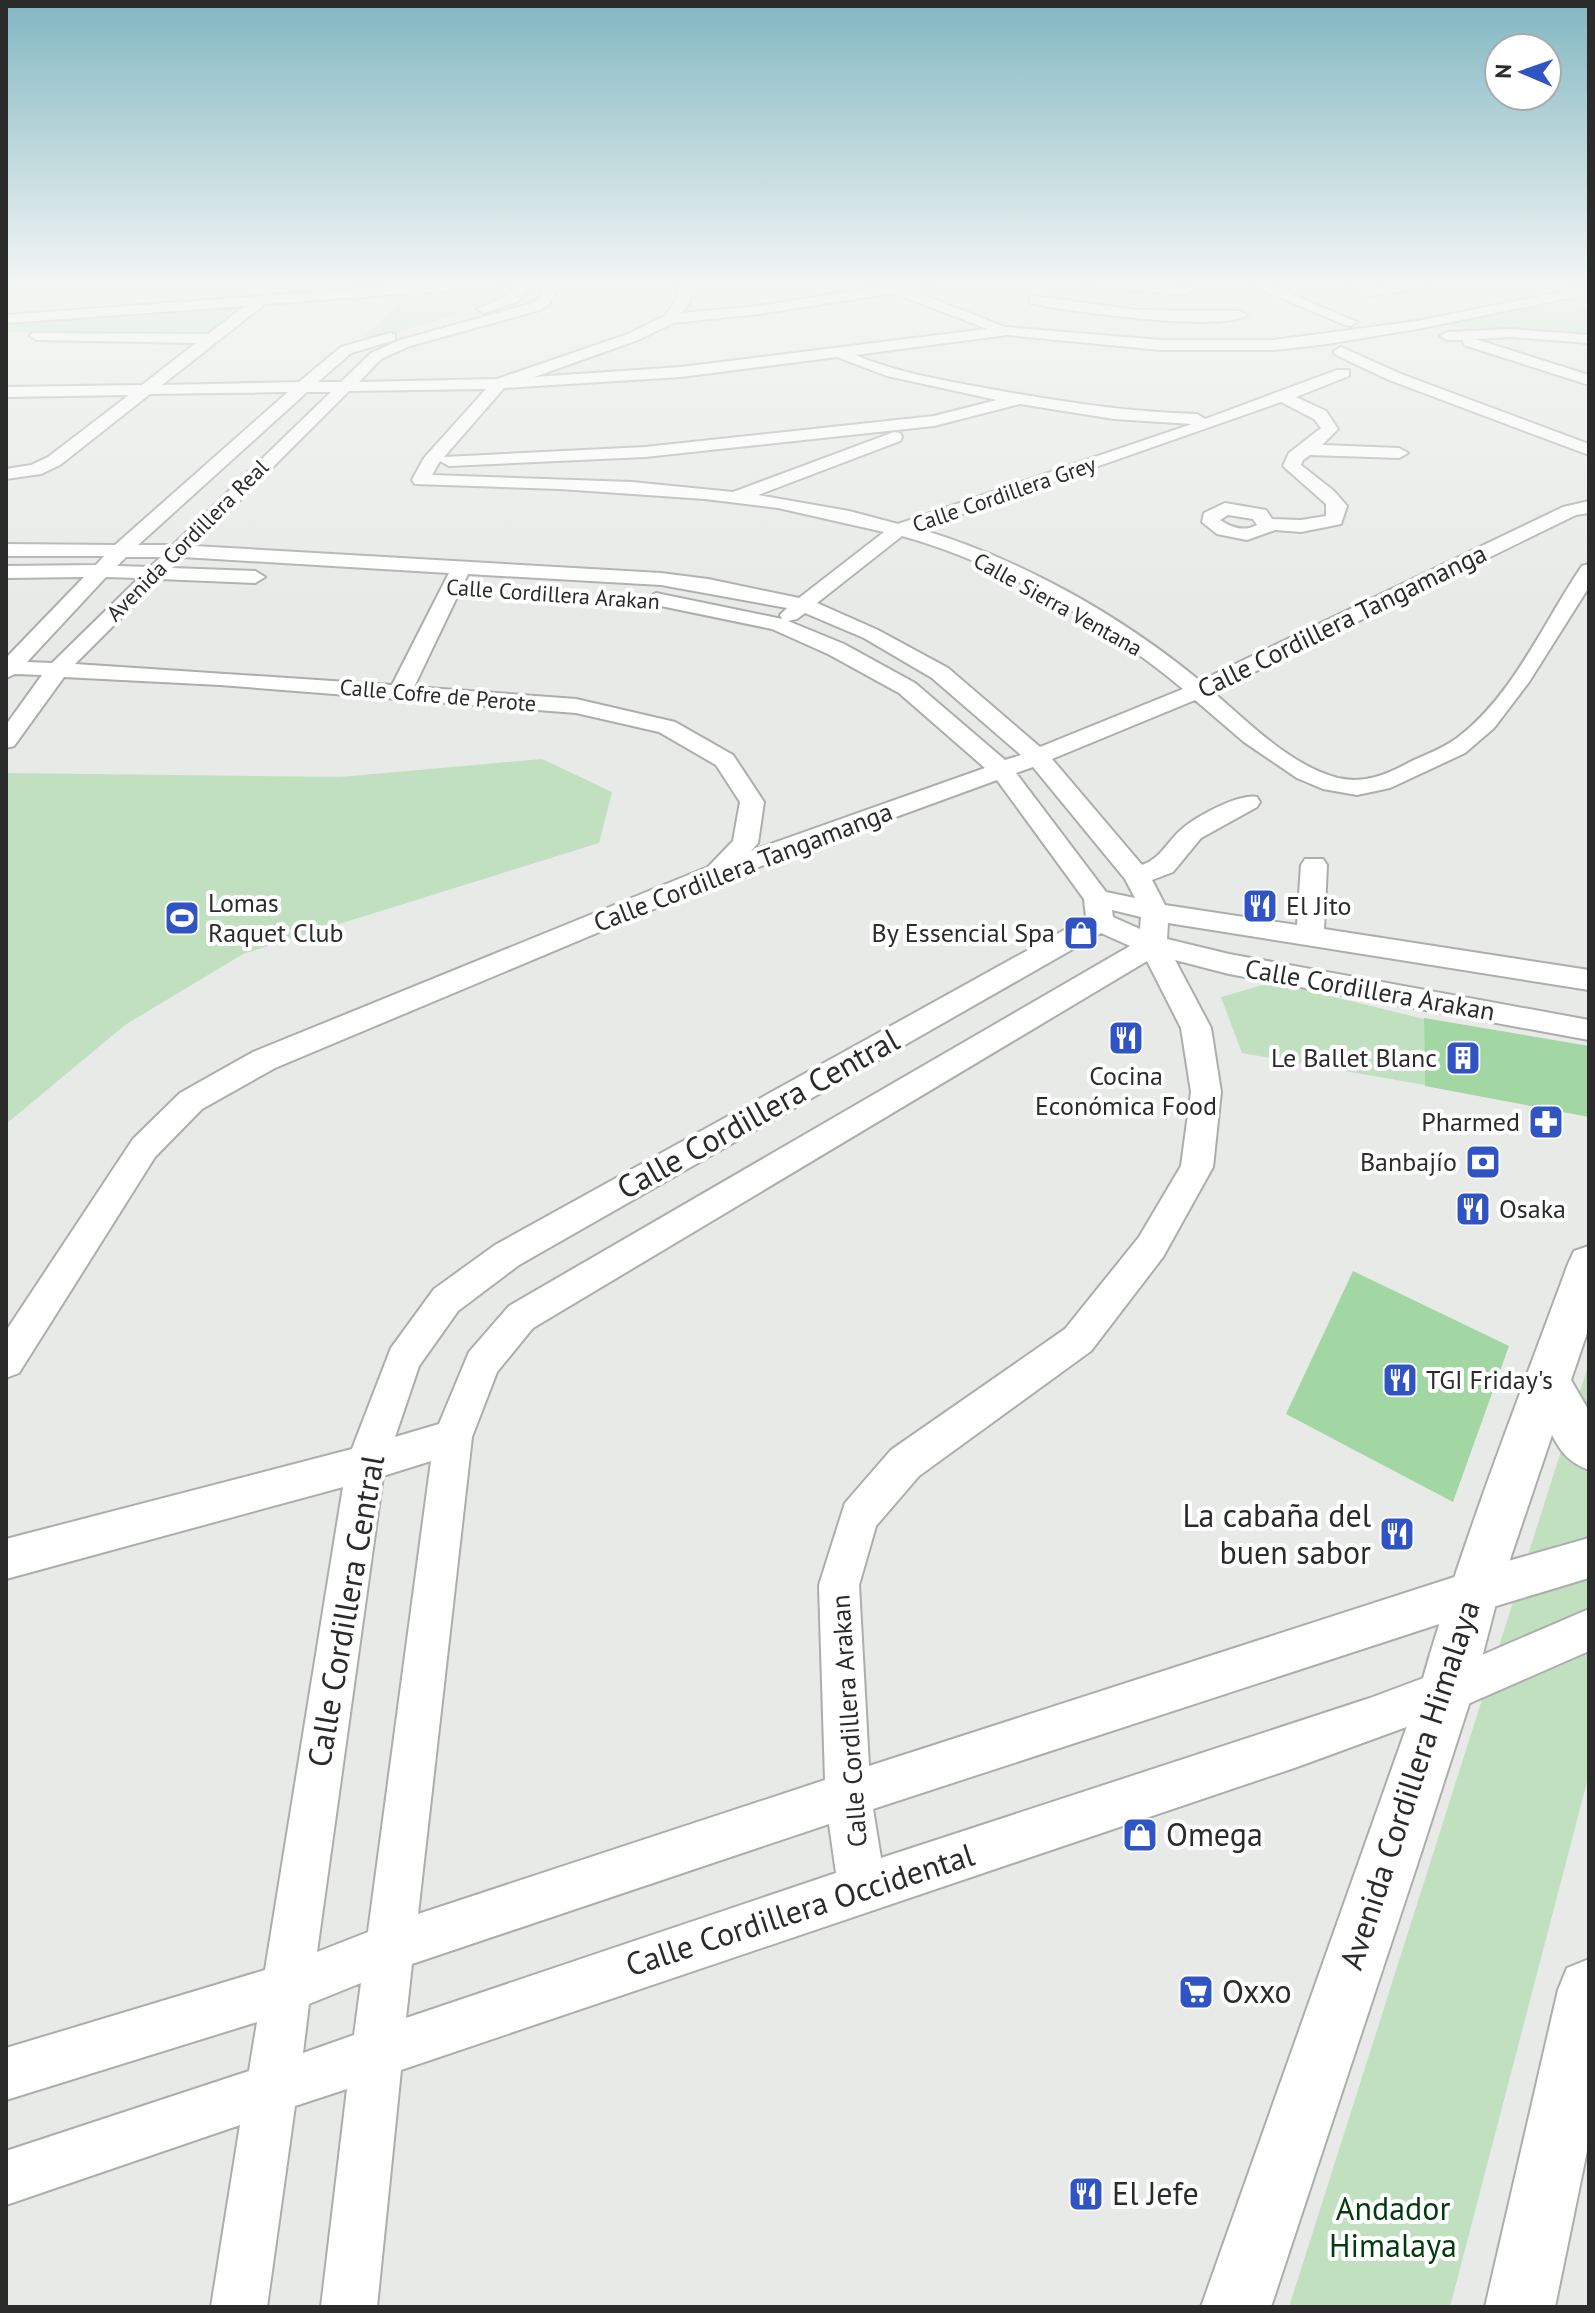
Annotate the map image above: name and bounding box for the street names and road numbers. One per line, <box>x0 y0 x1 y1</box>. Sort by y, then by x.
street label: Calle Cordillera Grey <box>909 449 1100 538</box>
street label: Avenida Cordillera Real <box>100 453 274 627</box>
street label: Calle Cordillera Tangamanga <box>1192 536 1492 705</box>
street label: Calle Sierra Ventana <box>969 546 1147 662</box>
street label: Calle Cordillera Arakan <box>445 573 661 615</box>
street label: Calle Cofre de Perote <box>339 672 537 718</box>
street label: Calle Cordillera Tangamanga <box>589 794 897 939</box>
street label: Calle Cordillera Arakan <box>1243 951 1498 1028</box>
street label: Calle Cordillera Central <box>609 1018 907 1208</box>
street label: Calle Cordillera Central <box>297 1451 393 1770</box>
street label: Calle Cordillera Arakan <box>823 1594 874 1848</box>
street label: Avenida Cordillera Himalaya <box>1329 1595 1489 1975</box>
street label: Calle Cordillera Occidental <box>620 1833 980 1985</box>

